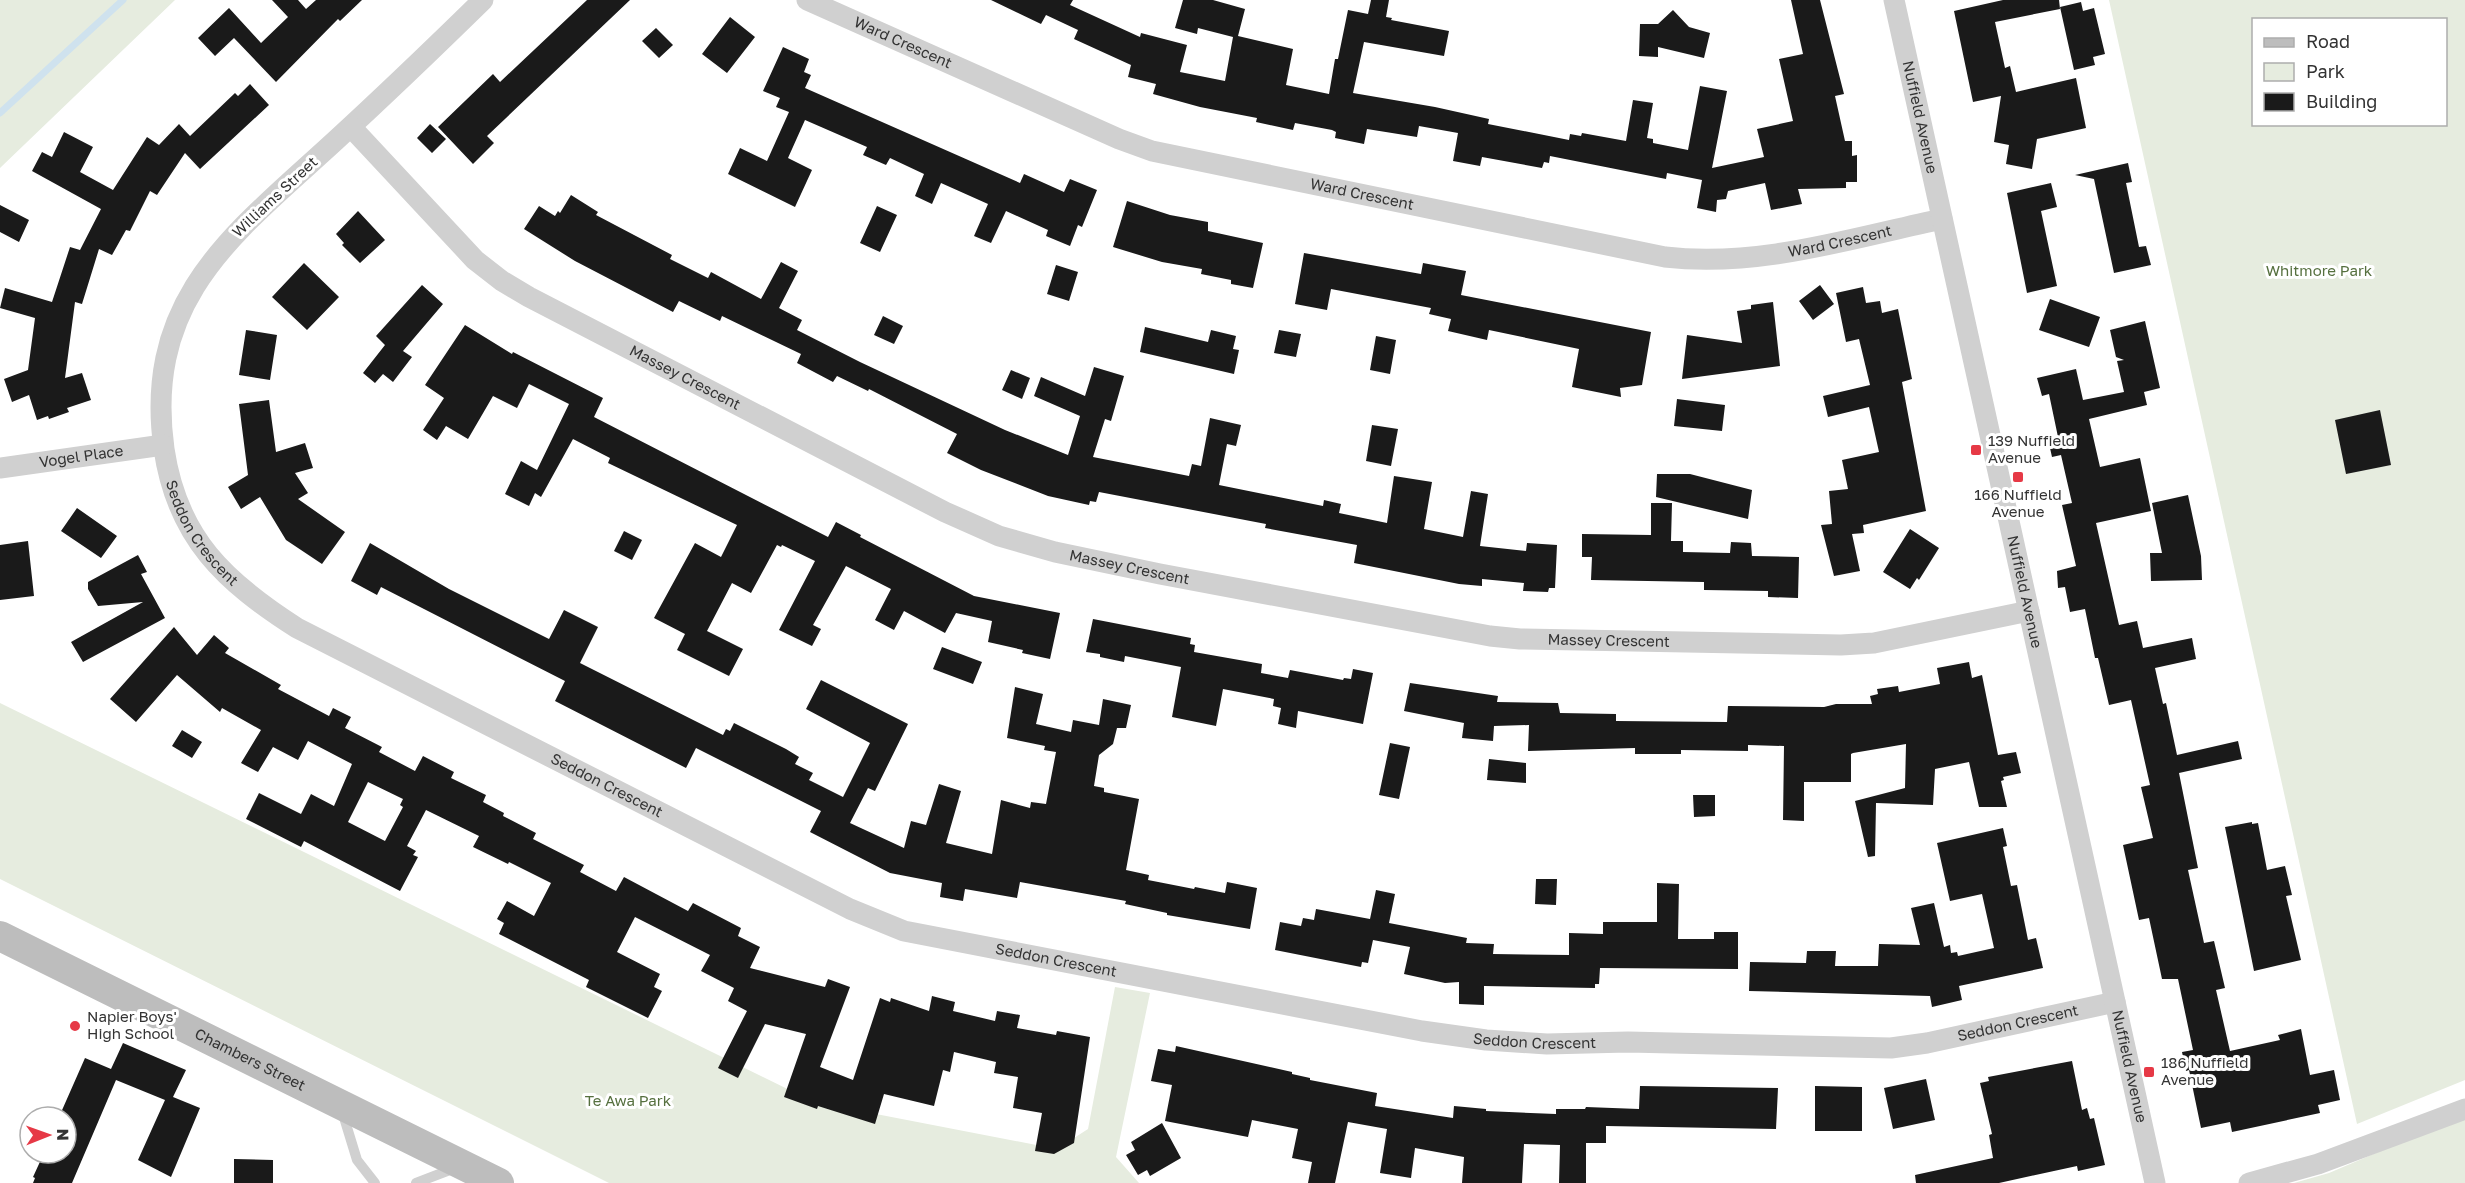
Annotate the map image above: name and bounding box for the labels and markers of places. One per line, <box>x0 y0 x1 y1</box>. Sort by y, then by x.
place label: 139 Nuffield Avenue <box>1988 431 2075 466</box>
marker: 139 Nuffield Avenue <box>1969 443 1983 457</box>
marker: 166 Nuffield Avenue <box>2011 470 2025 484</box>
place label: 166 Nuffield Avenue <box>1974 485 2062 520</box>
place label: Napier Boys' High School <box>87 1007 177 1042</box>
marker: Napier Boys' High School <box>68 1019 82 1033</box>
place label: 186 Nuffield Avenue <box>2161 1053 2248 1088</box>
marker: 186 Nuffield Avenue <box>2142 1065 2156 1079</box>

